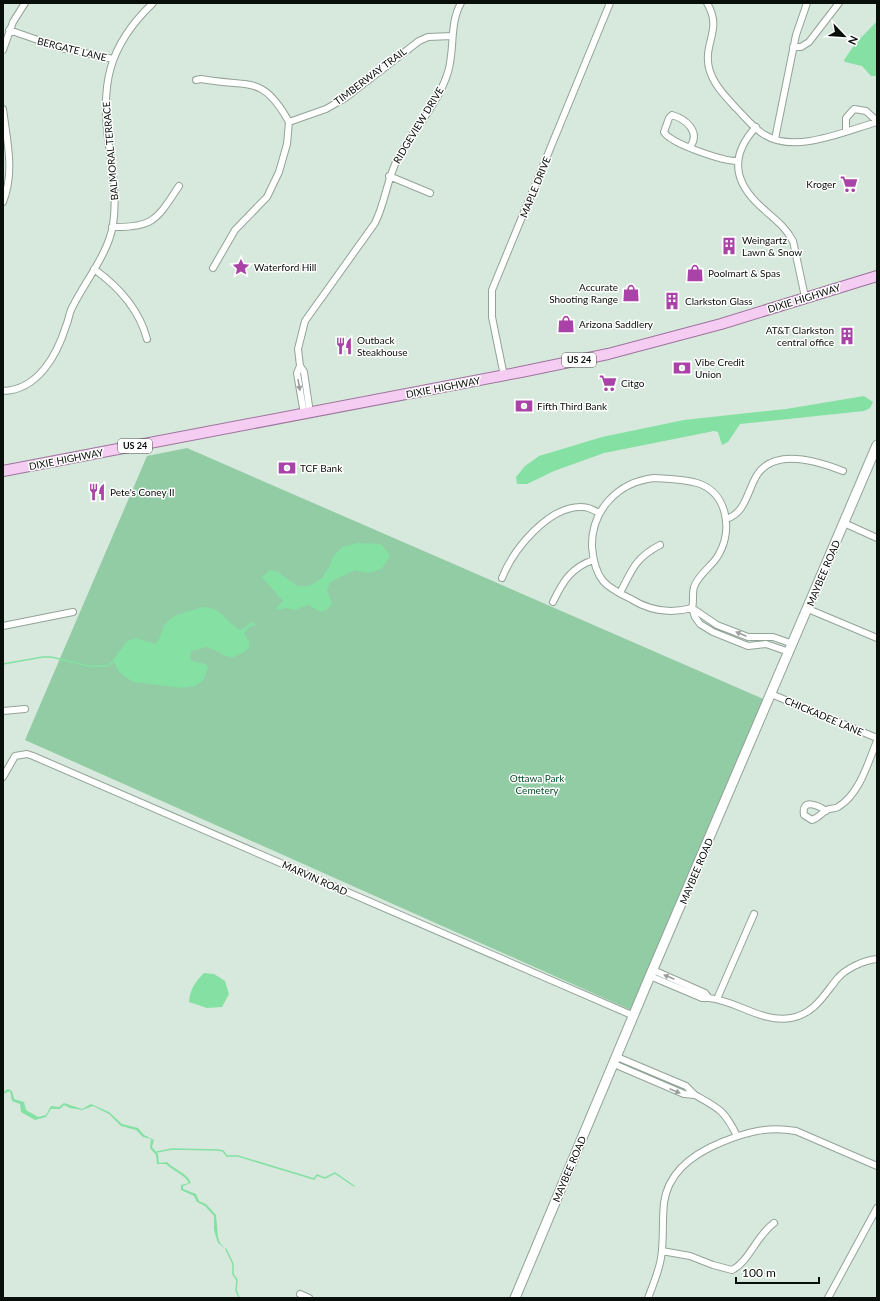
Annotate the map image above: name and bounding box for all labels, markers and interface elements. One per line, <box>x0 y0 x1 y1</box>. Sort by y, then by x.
north arrow <box>824 16 864 56</box>
text: N <box>846 34 861 47</box>
street label: BERGATE LANE <box>36 35 108 63</box>
street label: TIMBERWAY TRAIL <box>331 45 409 107</box>
street label: RIDGEVIEW DRIVE <box>390 84 446 165</box>
street label: BALMORAL TERRACE <box>100 101 120 201</box>
street label: MAPLE DRIVE <box>517 155 553 219</box>
supermarket icon: Kroger <box>839 174 859 194</box>
place label: Kroger <box>806 178 836 190</box>
place label: Weingartz Lawn & Snow <box>742 234 802 258</box>
building icon: Weingartz Lawn & Snow <box>719 236 739 256</box>
place icon: Waterford Hill <box>231 257 251 277</box>
place label: Waterford Hill <box>254 261 316 273</box>
shop icon: Poolmart & Spas <box>685 263 705 283</box>
place label: Poolmart & Spas <box>708 267 780 279</box>
place label: Accurate Shooting Range <box>549 281 618 305</box>
street label: DIXIE HIGHWAY <box>766 281 843 315</box>
shop icon: Accurate Shooting Range <box>621 283 641 303</box>
building icon: Clarkston Glass <box>662 291 682 311</box>
place label: Clarkston Glass <box>685 295 753 307</box>
shop icon: Arizona Saddlery <box>556 314 576 334</box>
place label: Arizona Saddlery <box>579 318 654 330</box>
place label: AT&T Clarkston central office <box>766 324 834 348</box>
building icon: AT&T Clarkston central office <box>837 326 857 346</box>
place label: Outback Steakhouse <box>357 334 408 358</box>
restaurant icon: Outback Steakhouse <box>334 336 354 356</box>
road number: US 24 <box>562 353 596 367</box>
place label: Vibe Credit Union <box>695 356 745 380</box>
bank icon: Vibe Credit Union <box>672 358 692 378</box>
supermarket icon: Citgo <box>598 373 618 393</box>
street label: DIXIE HIGHWAY <box>405 374 482 400</box>
place label: Citgo <box>621 377 645 389</box>
one-way arrow <box>296 379 302 391</box>
bank icon: Fifth Third Bank <box>514 396 534 416</box>
place label: Fifth Third Bank <box>537 400 608 412</box>
road number: US 24 <box>118 439 152 453</box>
street label: DIXIE HIGHWAY <box>28 446 105 472</box>
bank icon: TCF Bank <box>277 458 297 478</box>
place label: TCF Bank <box>300 462 343 474</box>
restaurant icon: Pete's Coney II <box>87 482 107 502</box>
place label: Pete's Coney II <box>110 486 175 498</box>
street label: MAYBEE ROAD <box>804 538 842 608</box>
one-way arrow <box>735 631 747 637</box>
street label: CHICKADEE LANE <box>783 694 865 738</box>
park label: Ottawa Park Cemetery <box>510 772 565 796</box>
street label: MAYBEE ROAD <box>677 836 715 906</box>
street label: MARVIN ROAD <box>280 858 350 898</box>
one-way arrow <box>664 974 675 980</box>
one-way arrow <box>669 1087 681 1094</box>
street label: MAYBEE ROAD <box>550 1134 588 1204</box>
scale bar <box>736 1259 819 1285</box>
text: 100 m <box>742 1265 776 1280</box>

